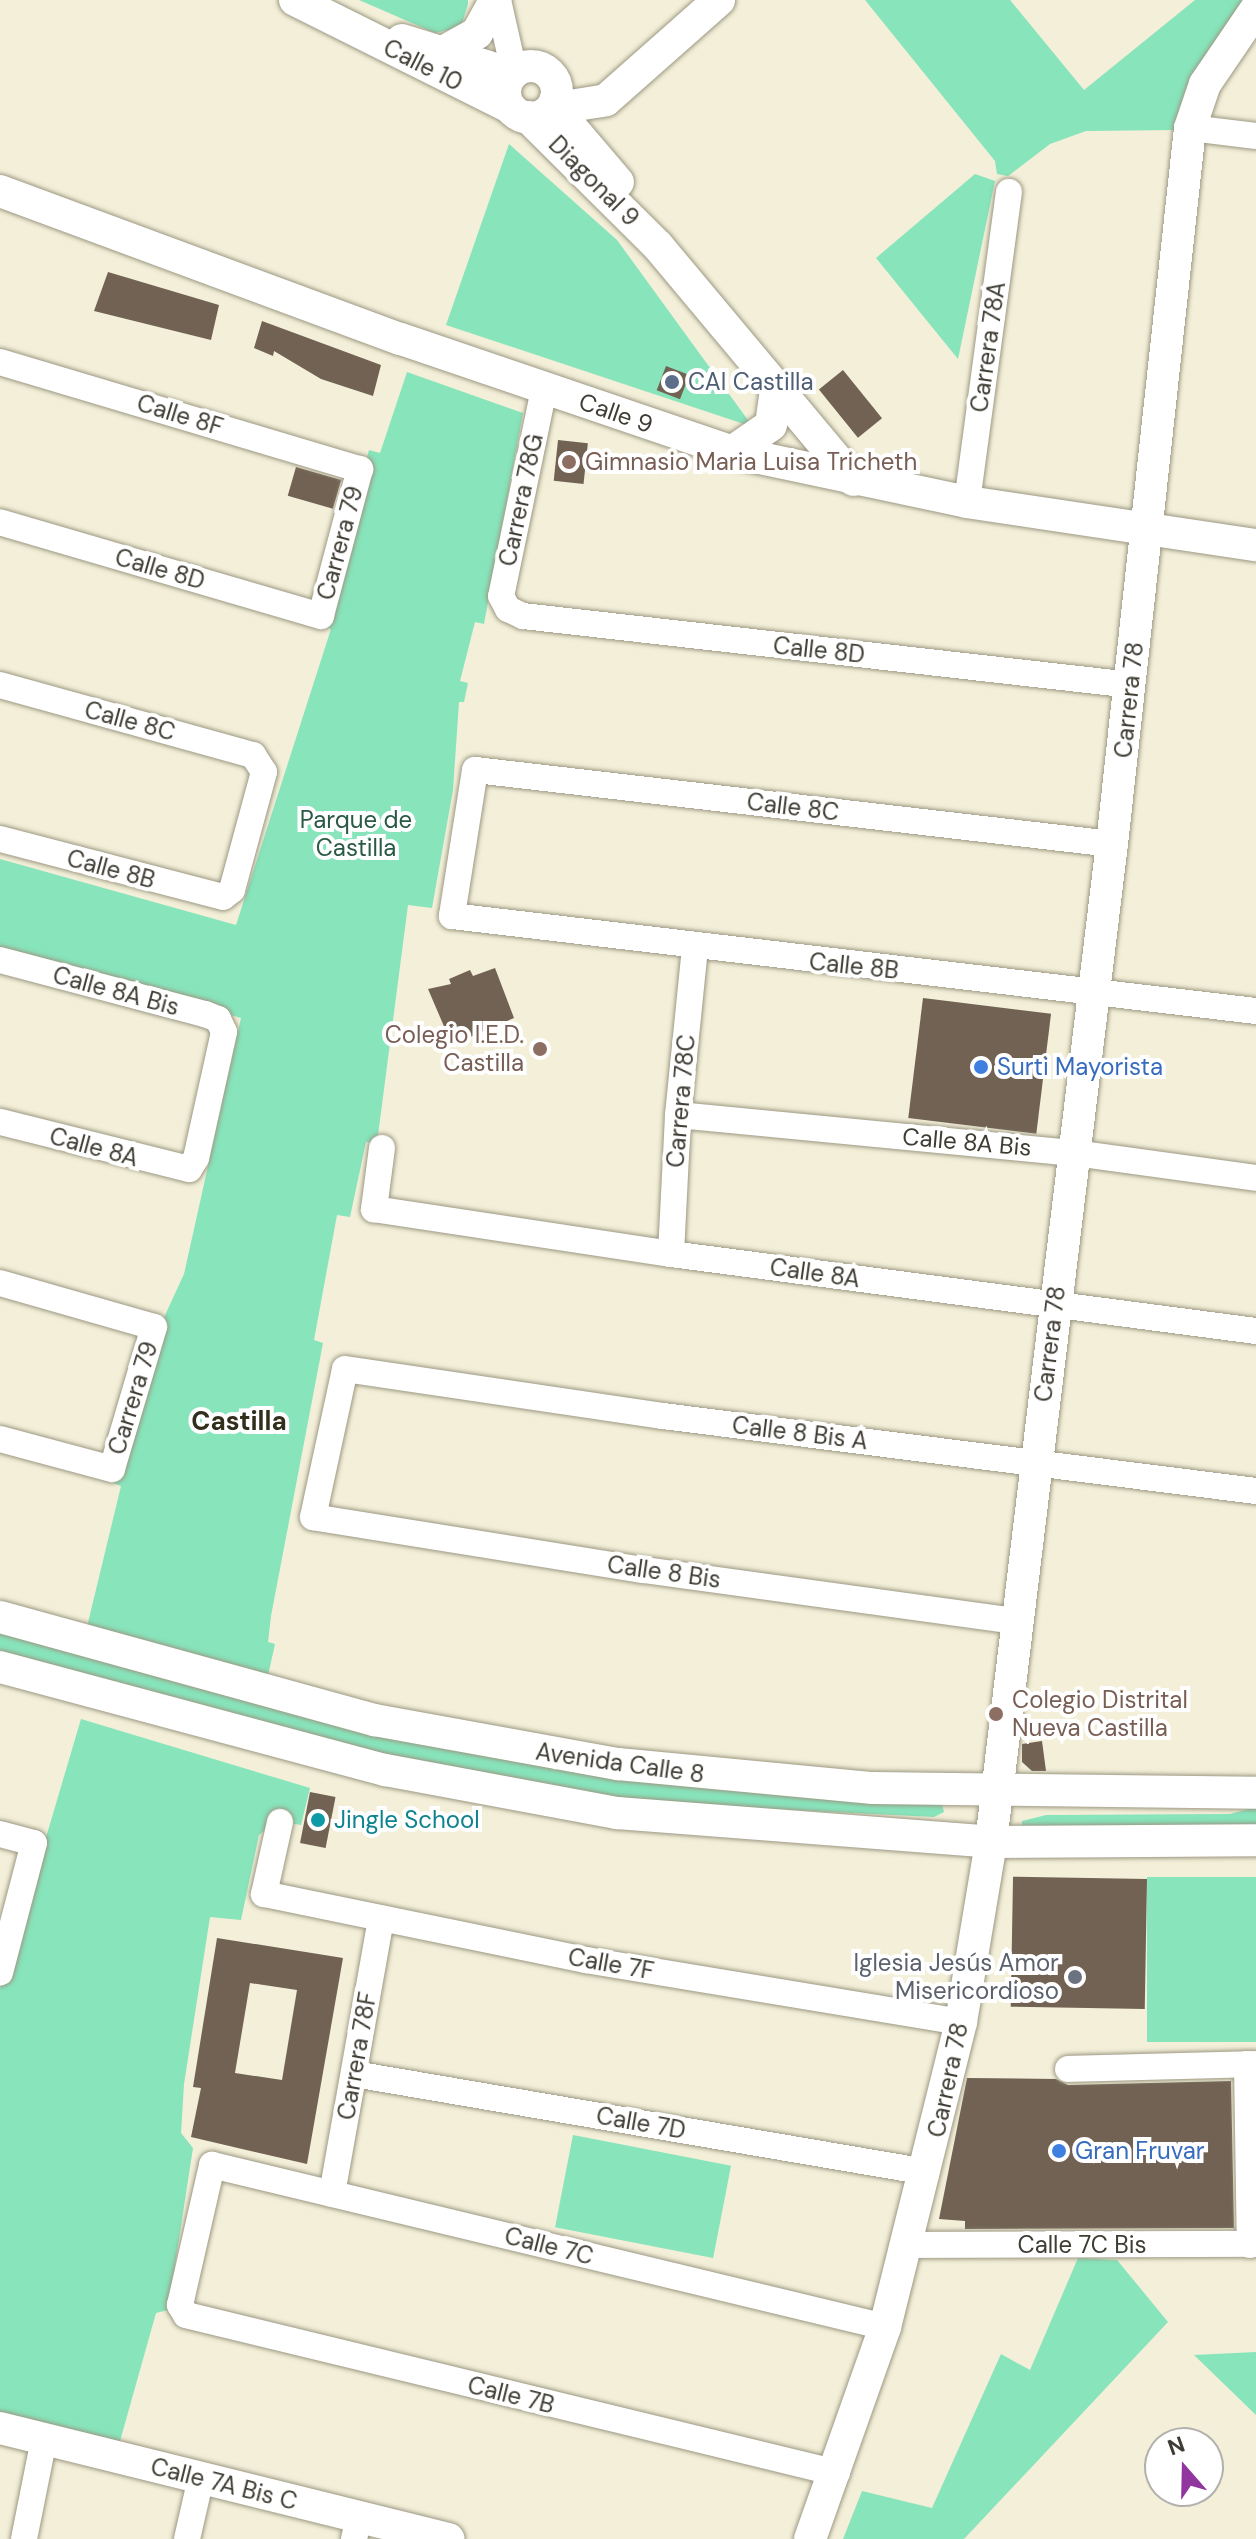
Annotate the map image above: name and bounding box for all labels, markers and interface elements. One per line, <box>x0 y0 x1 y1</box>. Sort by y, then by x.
street label: Calle 10 <box>379 33 467 97</box>
street label: Diagonal 9 <box>543 130 645 232</box>
street label: Carrera 78A <box>965 280 1011 414</box>
place label: CAI Castilla <box>688 368 813 396</box>
marker: CAI Castilla <box>663 373 681 391</box>
street label: Calle 9 <box>575 387 657 439</box>
street label: Calle 8F <box>134 388 226 442</box>
street label: Carrera 78G <box>493 431 549 569</box>
place label: Gimnasio Maria Luisa Tricheth <box>585 448 917 476</box>
marker: Gimnasio Maria Luisa Tricheth <box>560 453 578 471</box>
street label: Carrera 79 <box>311 483 369 603</box>
street label: Calle 8D <box>112 542 208 596</box>
street label: Calle 8D <box>772 631 866 669</box>
street label: Carrera 78 <box>1109 641 1149 759</box>
street label: Calle 8C <box>81 695 179 747</box>
street label: Calle 8C <box>745 787 841 827</box>
park label: Parque de Castilla <box>300 806 412 862</box>
street label: Calle 8B <box>64 843 158 895</box>
street label: Calle 8B <box>808 947 900 985</box>
street label: Calle 8A Bis <box>50 960 182 1022</box>
place label: Colegio I.E.D. Castilla <box>385 1021 524 1077</box>
street label: Carrera 78C <box>661 1033 701 1169</box>
marker: Colegio I.E.D. Castilla <box>531 1040 549 1058</box>
place label: Surti Mayorista <box>997 1053 1163 1081</box>
marker: Surti Mayorista <box>972 1058 990 1076</box>
street label: Calle 8A <box>46 1121 142 1173</box>
street label: Calle 8A Bis <box>901 1122 1033 1162</box>
street label: Calle 8A <box>768 1252 862 1294</box>
street label: Carrera 78 <box>1029 1284 1071 1404</box>
street label: Carrera 79 <box>102 1338 164 1458</box>
district label: Castilla <box>191 1406 287 1438</box>
street label: Calle 8 Bis A <box>730 1410 870 1456</box>
street label: Calle 8 Bis <box>605 1550 723 1594</box>
place label: Colegio Distrital Nueva Castilla <box>1012 1686 1188 1742</box>
marker: Colegio Distrital Nueva Castilla <box>987 1705 1005 1723</box>
street label: Avenida Calle 8 <box>534 1737 706 1789</box>
place label: Jingle School <box>334 1806 480 1834</box>
marker: Jingle School <box>309 1811 327 1829</box>
street label: Calle 7F <box>566 1942 656 1986</box>
place label: Iglesia Jesús Amor Misericordioso <box>853 1949 1059 2005</box>
marker: Iglesia Jesús Amor Misericordioso <box>1066 1968 1084 1986</box>
street label: Carrera 78F <box>332 1990 382 2122</box>
street label: Carrera 78 <box>922 2020 974 2140</box>
street label: Calle 7D <box>594 2101 688 2145</box>
place label: Gran Fruvar <box>1075 2137 1205 2165</box>
marker: Gran Fruvar <box>1050 2142 1068 2160</box>
street label: Calle 7C <box>502 2221 596 2271</box>
street label: Calle 7C Bis <box>1017 2231 1147 2259</box>
street label: Calle 7B <box>465 2370 557 2420</box>
north arrow <box>1144 2427 1224 2507</box>
text: N <box>1164 2429 1189 2462</box>
street label: Calle 7A Bis C <box>148 2452 300 2516</box>

